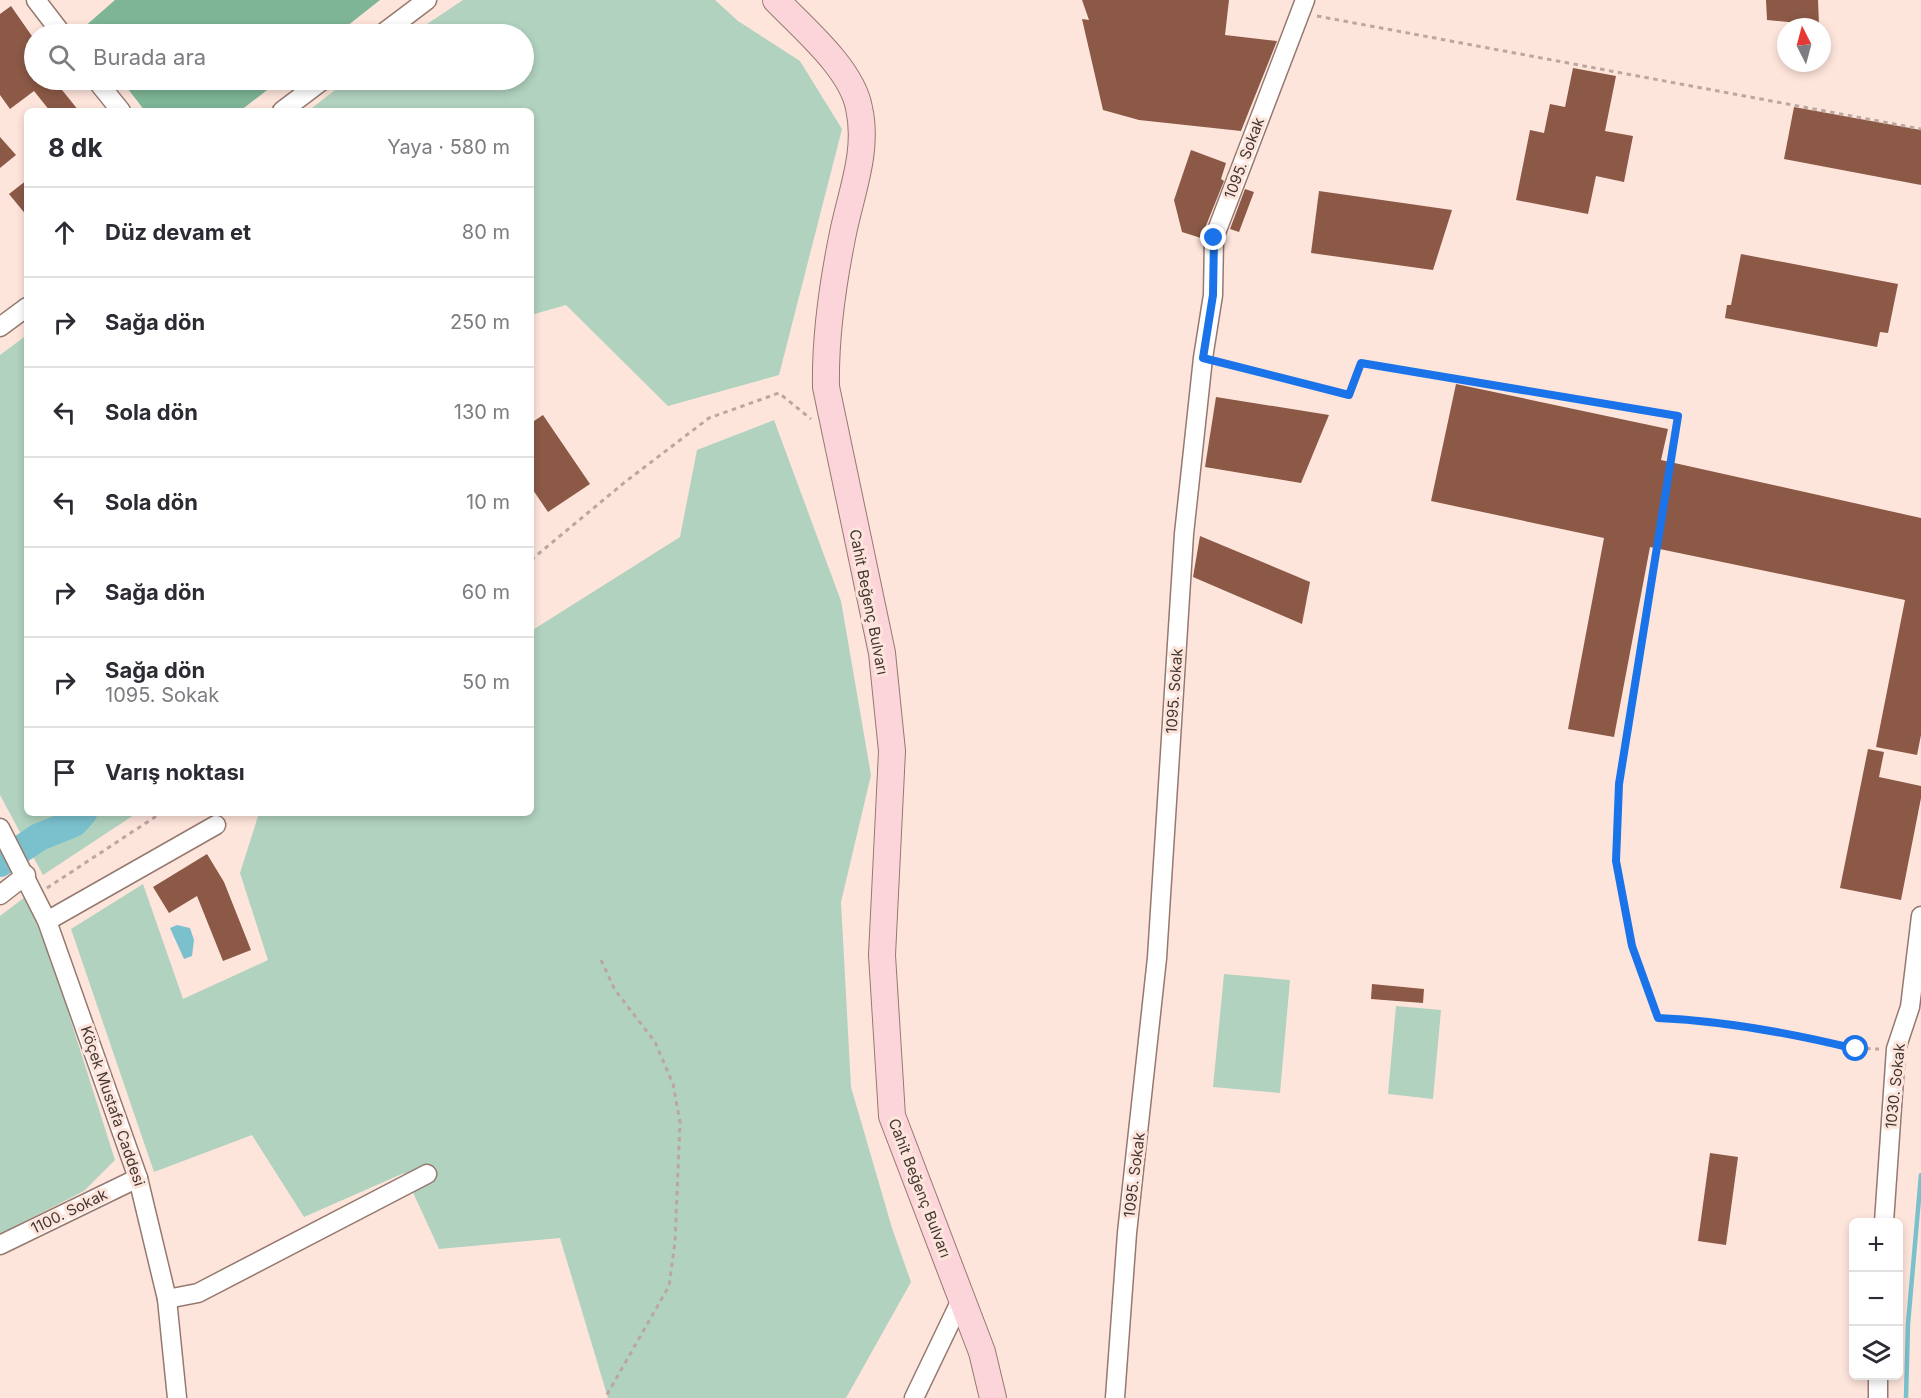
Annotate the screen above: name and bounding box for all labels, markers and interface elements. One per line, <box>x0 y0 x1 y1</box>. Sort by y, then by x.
north arrow <box>1777 18 1831 72</box>
search box <box>24 24 534 90</box>
icon: search <box>45 41 78 74</box>
text: Burada ara <box>93 44 206 70</box>
street label: 1095. Sokak <box>1220 114 1268 201</box>
text: 8 dk <box>48 132 103 163</box>
text: Yaya · 580 m <box>387 135 510 159</box>
icon: ahead <box>48 216 81 249</box>
text: Düz devam et <box>105 219 251 245</box>
text: 80 m <box>462 220 510 244</box>
route end <box>1200 224 1226 250</box>
icon: right <box>48 306 81 339</box>
text: Sağa dön <box>105 309 205 335</box>
text: 250 m <box>450 310 510 334</box>
icon: left <box>48 396 81 429</box>
text: Sola dön <box>105 399 198 425</box>
text: 130 m <box>454 400 510 424</box>
icon: left <box>48 486 81 519</box>
text: Sola dön <box>105 489 198 515</box>
text: 10 m <box>466 490 510 514</box>
street label: Cahit Beğenç Bulvarı <box>846 528 892 676</box>
icon: right <box>48 576 81 609</box>
text: Sağa dön <box>105 579 205 605</box>
text: 60 m <box>462 580 510 604</box>
street label: 1095. Sokak <box>1162 647 1187 734</box>
text: Sağa dön <box>105 657 205 683</box>
icon: right <box>48 666 81 699</box>
text: 50 m <box>462 670 510 694</box>
text: 1095. Sokak <box>105 683 219 707</box>
icon: arrive <box>48 756 81 789</box>
text: Varış noktası <box>105 759 245 785</box>
street label: Köçek Mustafa Caddesi <box>77 1023 149 1189</box>
route start <box>1842 1035 1868 1061</box>
street label: 1030. Sokak <box>1881 1042 1909 1130</box>
street label: Cahit Beğenç Bulvarı <box>885 1116 955 1260</box>
street label: 1095. Sokak <box>1119 1131 1149 1219</box>
street label: 1100. Sokak <box>28 1184 111 1238</box>
map controls <box>1849 1218 1903 1380</box>
button: + <box>1849 1218 1903 1272</box>
button: − <box>1849 1272 1903 1326</box>
button: layers <box>1849 1326 1903 1380</box>

